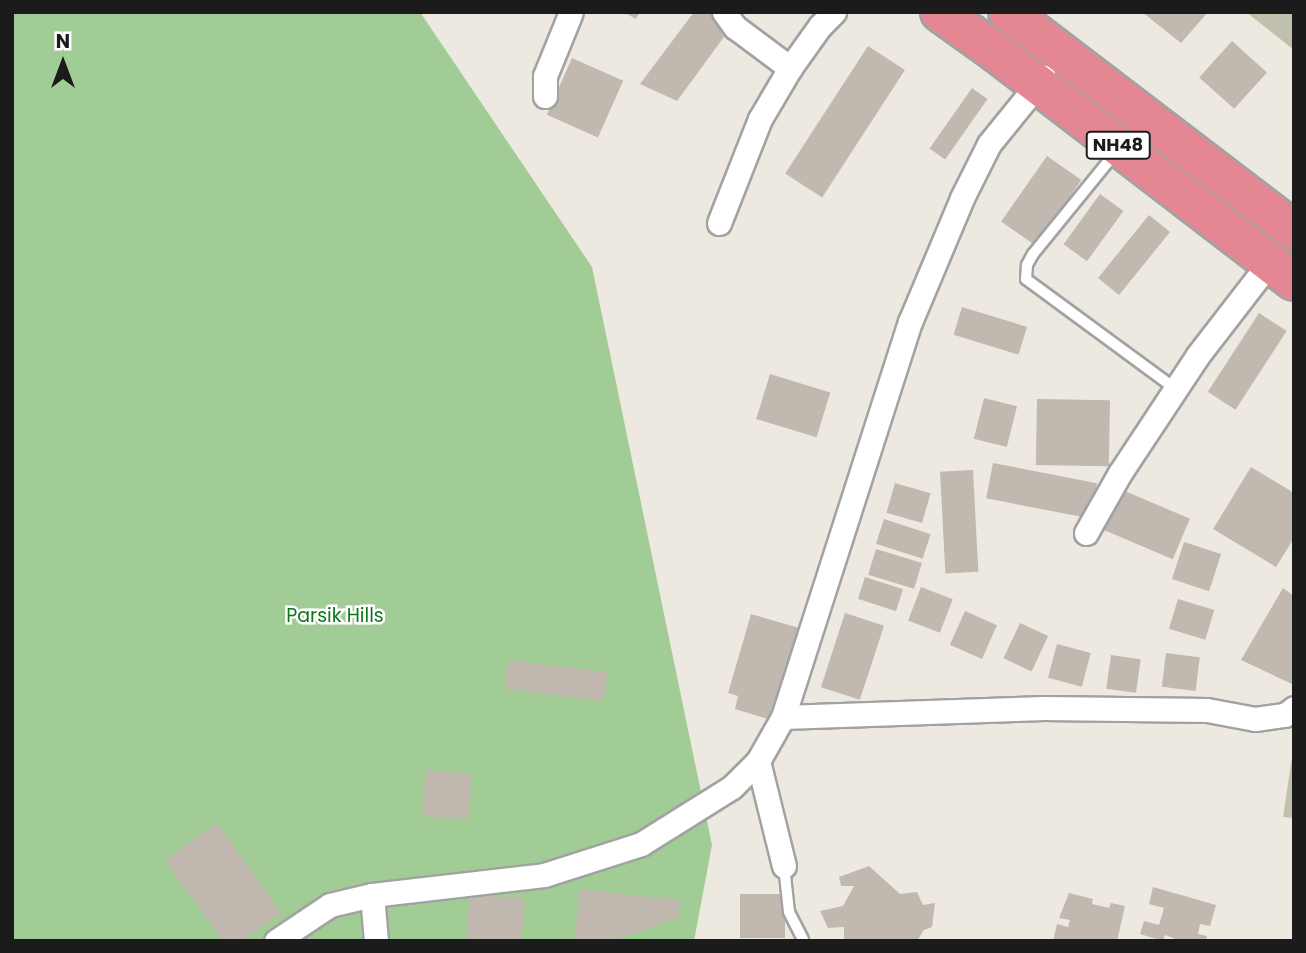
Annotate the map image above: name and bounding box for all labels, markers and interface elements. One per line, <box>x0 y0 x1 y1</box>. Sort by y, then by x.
north arrow <box>28 28 98 98</box>
text: N <box>56 28 70 55</box>
road number: NH48 <box>1085 130 1151 160</box>
park label: Parsik Hills <box>286 605 384 627</box>

